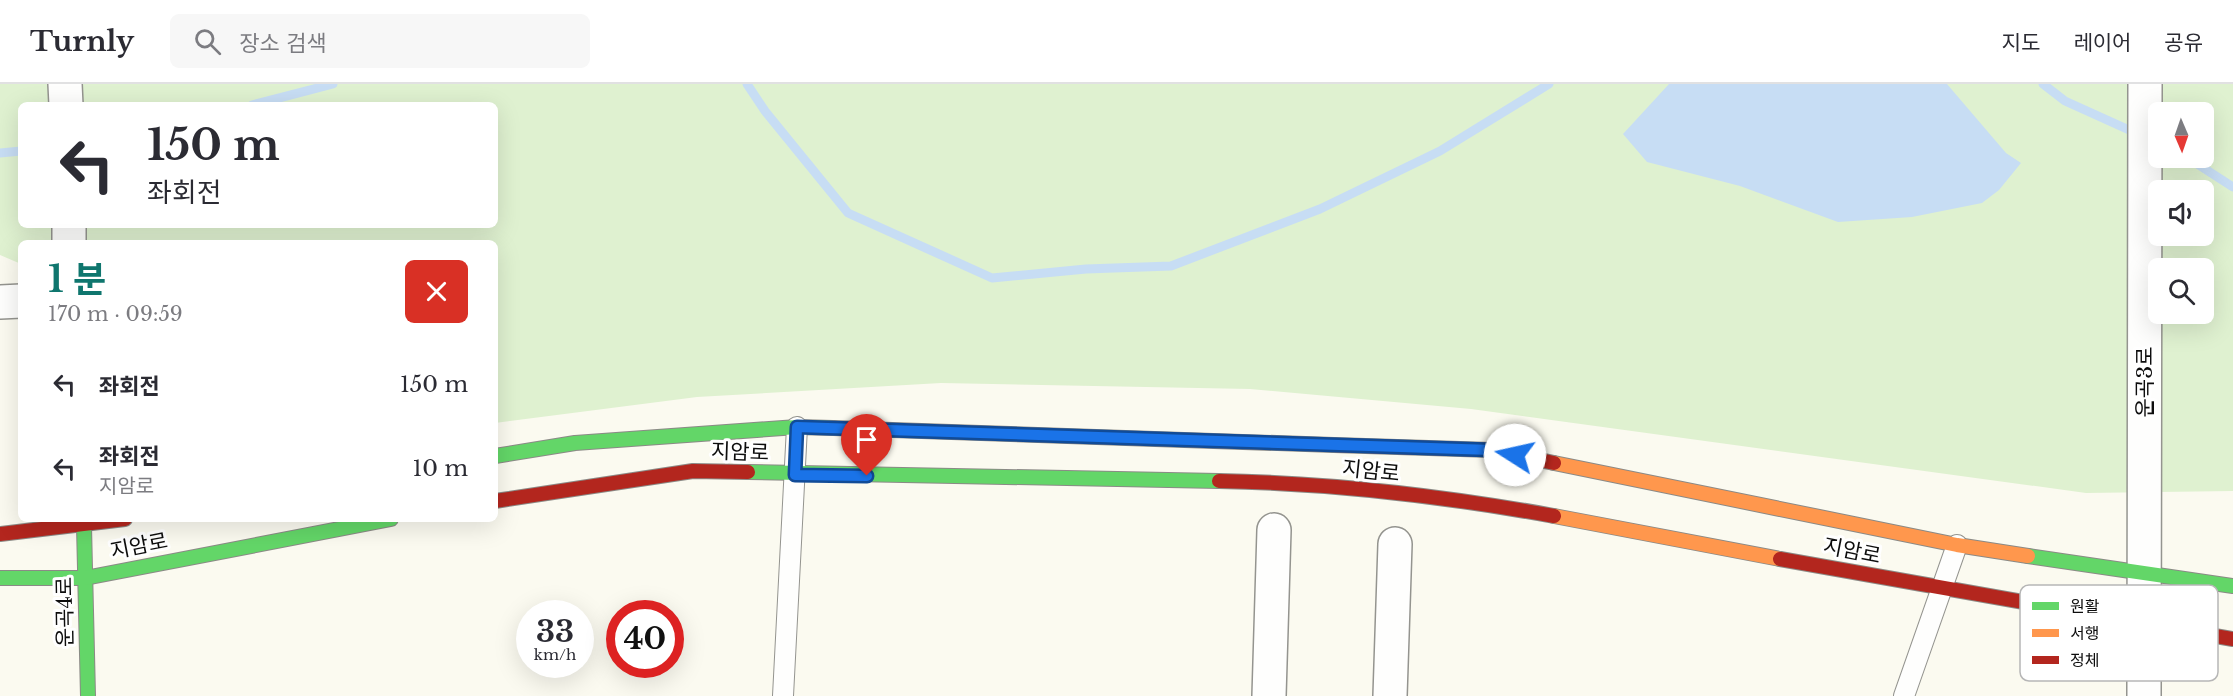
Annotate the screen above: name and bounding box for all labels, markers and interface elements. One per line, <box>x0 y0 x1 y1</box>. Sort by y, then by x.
search box <box>170 14 590 68</box>
text: Turnly <box>30 24 134 59</box>
icon: search <box>191 25 224 58</box>
text: 장소 검색 <box>239 30 326 57</box>
text: 지도 <box>2002 30 2040 56</box>
text: 레이어 <box>2073 30 2131 56</box>
text: 공유 <box>2164 30 2203 56</box>
north arrow <box>2148 102 2214 168</box>
map controls <box>2148 102 2214 324</box>
text: 150 m <box>147 119 280 171</box>
icon: left <box>48 126 126 204</box>
text: 좌회전 <box>147 176 222 209</box>
button: sound <box>2148 180 2214 246</box>
text: 1 분 <box>48 257 106 302</box>
button: search <box>2148 258 2214 324</box>
button: close <box>405 260 468 323</box>
text: 170 m · 09:59 <box>48 302 183 326</box>
street label: 운곡3로 <box>2132 347 2158 417</box>
icon: left <box>48 368 81 401</box>
text: 150 m <box>400 371 468 398</box>
text: 좌회전 <box>99 373 160 400</box>
pin <box>841 414 892 476</box>
icon: arrive <box>850 423 883 456</box>
position arrow <box>1483 423 1547 487</box>
street label: 지암로 <box>711 438 769 466</box>
text: 좌회전 <box>99 443 160 470</box>
icon: left <box>48 452 81 485</box>
text: 10 m <box>413 455 468 482</box>
street label: 지암로 <box>1341 455 1401 487</box>
text: 지암로 <box>99 474 154 498</box>
street label: 지암로 <box>108 528 170 564</box>
street label: 지암로 <box>1821 533 1883 569</box>
street label: 운곡4로 <box>51 577 79 647</box>
legend <box>2020 585 2218 681</box>
text: 원활 <box>2070 596 2100 616</box>
speed limit sign: 40 <box>606 600 684 678</box>
text: 33 <box>536 613 574 650</box>
text: 서행 <box>2070 623 2099 643</box>
text: km/h <box>534 645 576 664</box>
text: 정체 <box>2070 650 2099 670</box>

